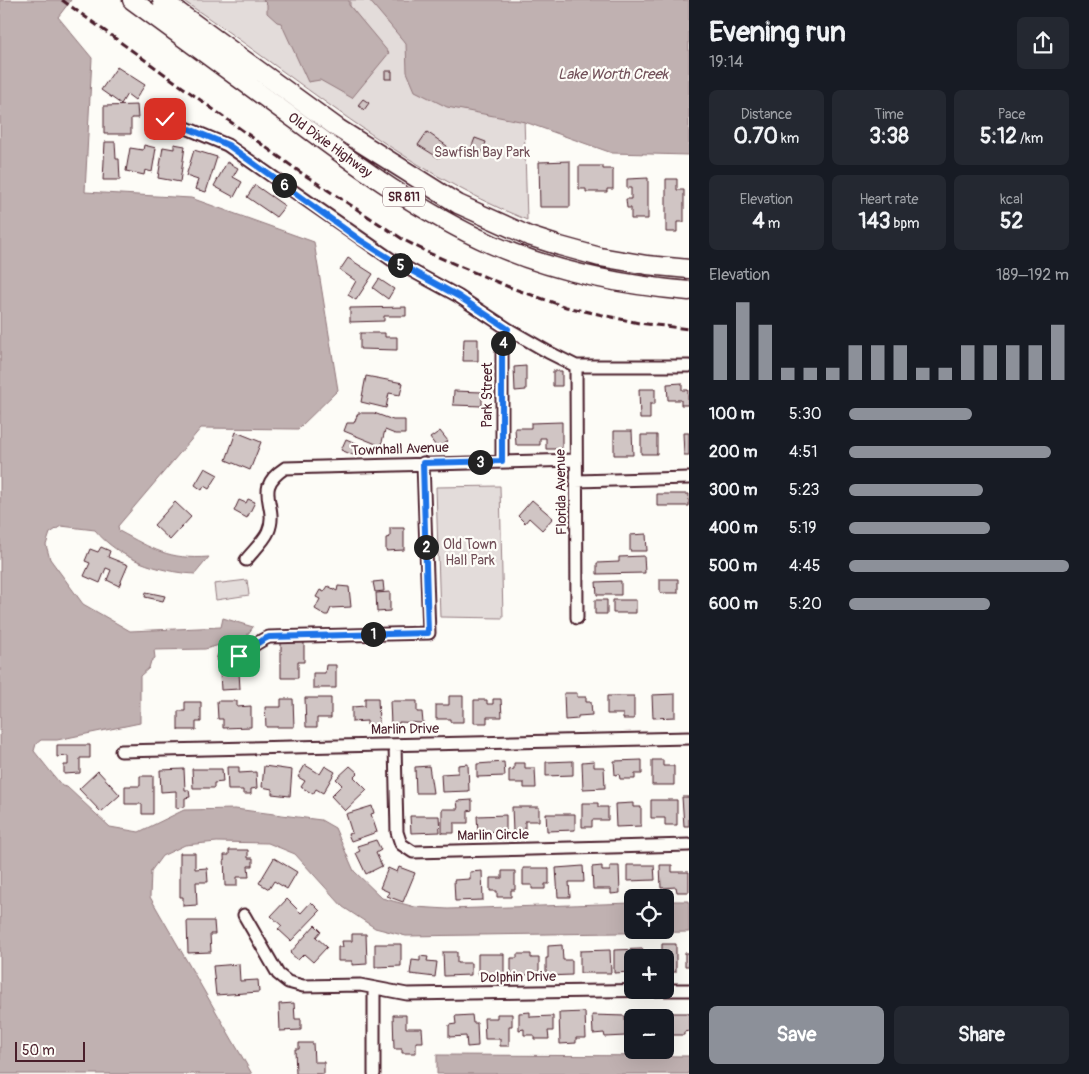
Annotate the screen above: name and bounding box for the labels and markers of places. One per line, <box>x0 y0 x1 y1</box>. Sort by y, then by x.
pin <box>144 98 186 140</box>
pin: 6 <box>272 172 296 198</box>
pin: 5 <box>388 252 412 278</box>
pin: 4 <box>490 330 516 356</box>
pin: 3 <box>468 450 492 474</box>
pin: 2 <box>414 534 438 560</box>
pin: 1 <box>360 622 386 646</box>
pin <box>218 635 260 677</box>

